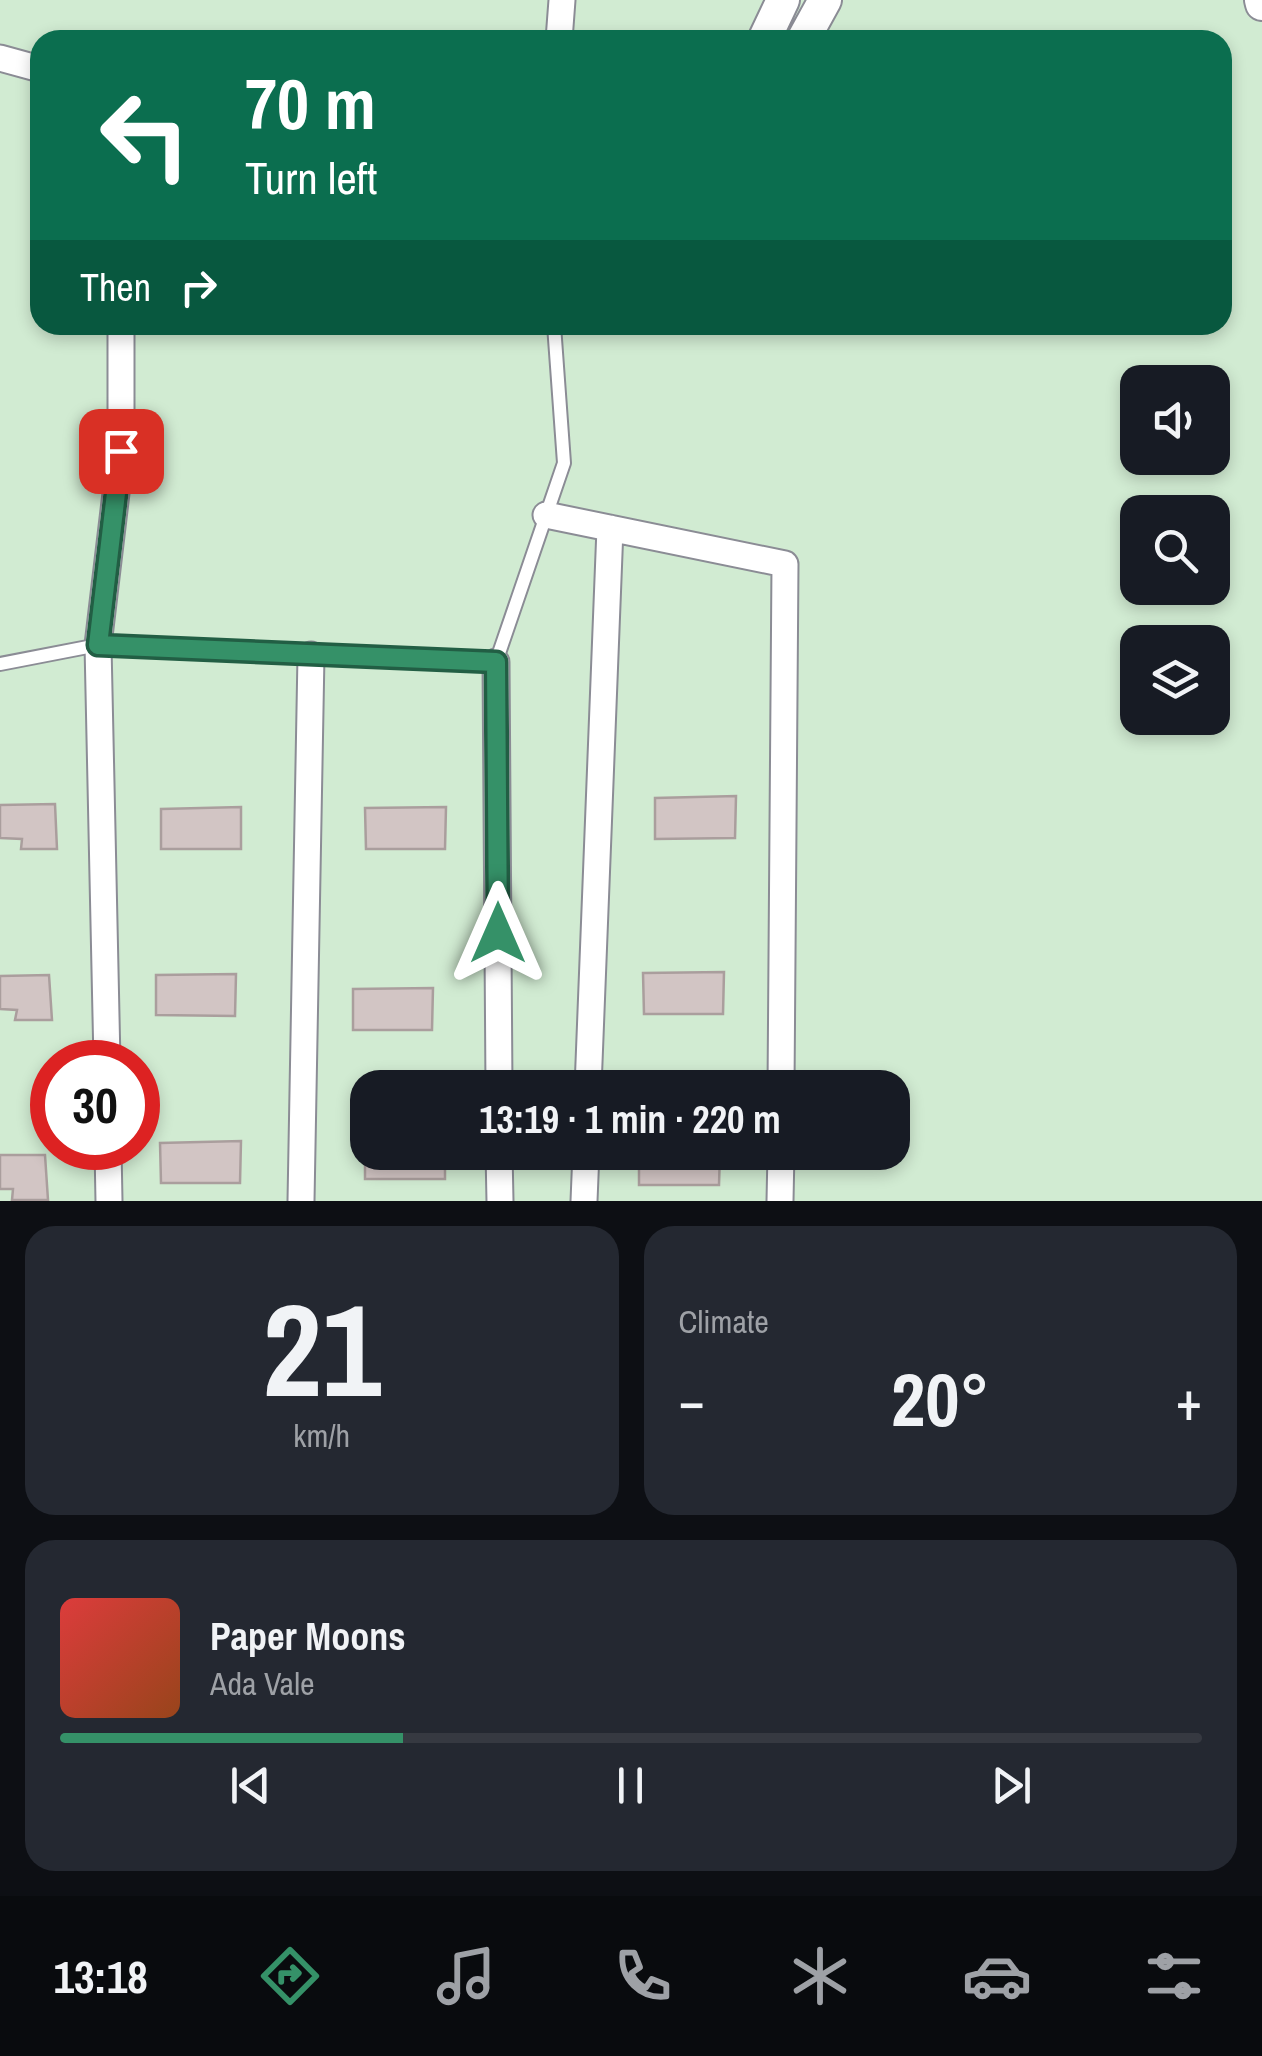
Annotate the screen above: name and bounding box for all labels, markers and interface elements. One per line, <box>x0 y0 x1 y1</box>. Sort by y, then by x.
text: 70 m <box>245 57 376 151</box>
icon: left <box>80 70 210 200</box>
text: Turn left <box>245 147 377 208</box>
icon: right <box>171 260 226 315</box>
text: Then <box>80 262 151 313</box>
map controls <box>1120 365 1230 735</box>
button: sound <box>1120 365 1230 475</box>
pin <box>79 409 164 494</box>
icon: arrive <box>94 424 149 479</box>
button: search <box>1120 495 1230 605</box>
button: layers <box>1120 625 1230 735</box>
position arrow <box>446 881 550 985</box>
speed limit sign: 30 <box>30 1040 160 1170</box>
text: 13:19 · 1 min · 220 m <box>479 1094 781 1145</box>
text: 21 <box>262 1261 381 1437</box>
text: Climate <box>679 1300 769 1343</box>
text: 20° <box>891 1348 989 1449</box>
text: − <box>679 1363 705 1437</box>
text: + <box>1176 1363 1202 1437</box>
text: km/h <box>293 1414 350 1457</box>
text: Paper Moons <box>210 1611 406 1662</box>
text: Ada Vale <box>210 1662 315 1705</box>
icon: previous <box>223 1758 278 1813</box>
icon: pause <box>603 1758 658 1813</box>
icon: next <box>984 1758 1039 1813</box>
icon: directions <box>255 1941 325 2011</box>
icon: music <box>431 1941 501 2011</box>
icon: phone <box>608 1941 678 2011</box>
icon: climate <box>785 1941 855 2011</box>
icon: car <box>962 1941 1032 2011</box>
icon: filters <box>1139 1941 1209 2011</box>
text: 13:18 <box>53 1946 148 2007</box>

